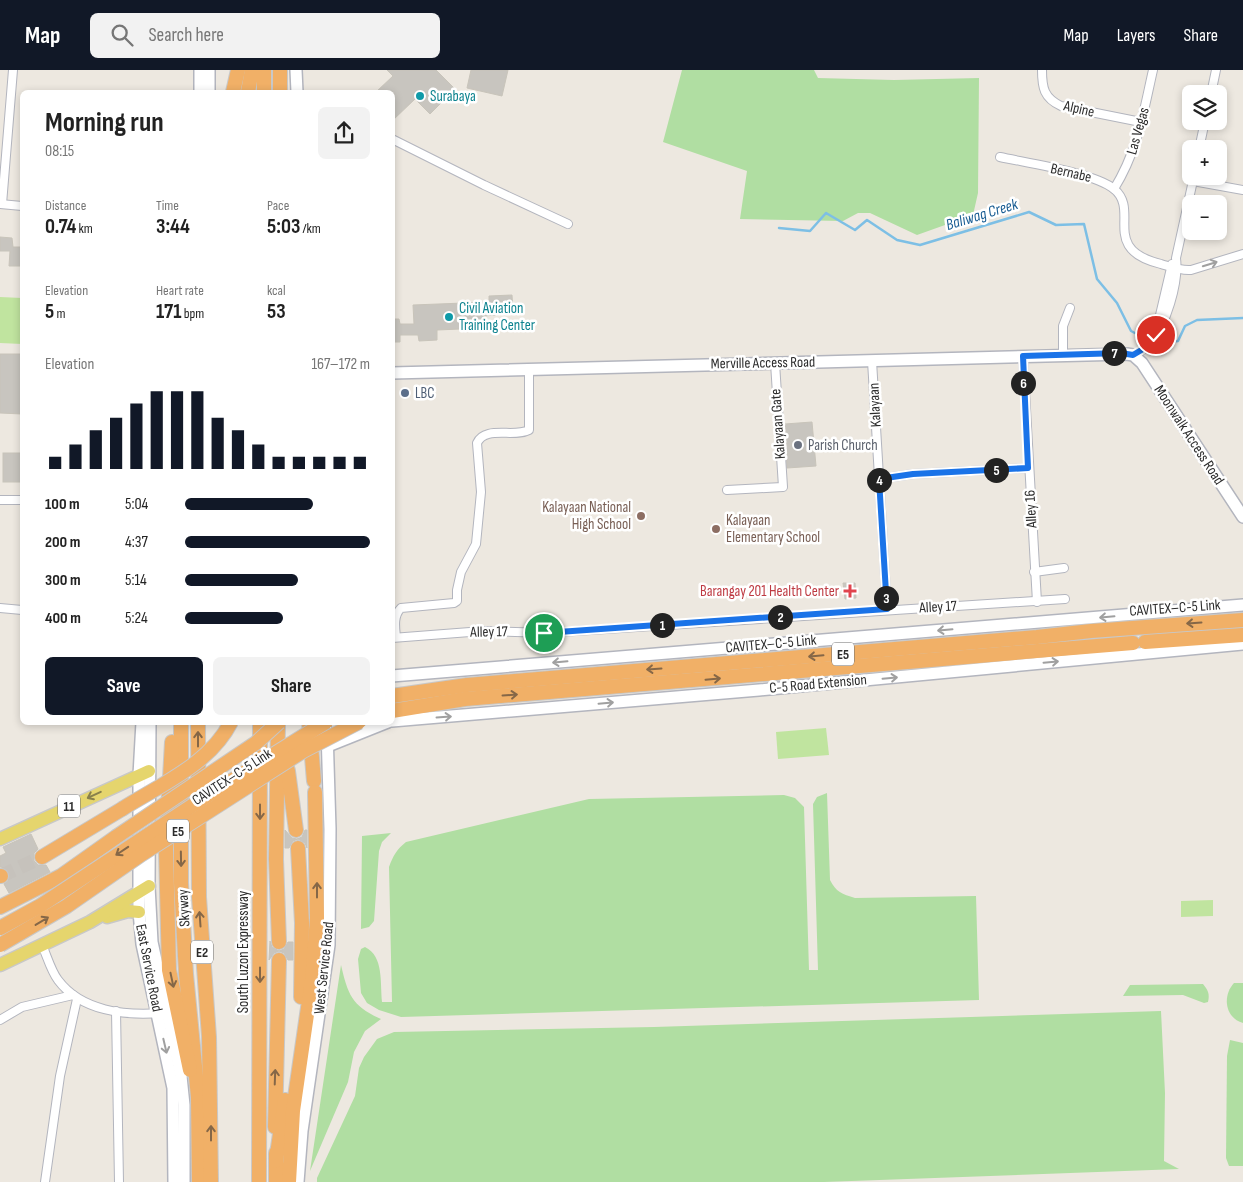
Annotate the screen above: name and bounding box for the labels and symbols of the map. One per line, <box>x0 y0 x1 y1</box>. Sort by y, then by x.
place label: Surabaya <box>430 87 476 106</box>
marker: Surabaya <box>414 90 426 102</box>
street label: Alpine <box>1061 96 1096 122</box>
street label: Las Vegas <box>1122 105 1154 157</box>
street label: Bernabe <box>1049 159 1093 187</box>
water label: Baliwag Creek <box>944 195 1021 235</box>
one-way arrow <box>1202 259 1218 269</box>
place label: Civil Aviation Training Center <box>459 299 536 335</box>
marker: Civil Aviation Training Center <box>443 311 455 323</box>
pin <box>1135 314 1177 356</box>
pin: 7 <box>1102 340 1126 366</box>
street label: Merville Access Road <box>711 353 815 373</box>
pin: 6 <box>1010 370 1036 396</box>
street label: Kalayaan <box>864 382 886 428</box>
street label: Moonwalk Access Road <box>1150 382 1228 488</box>
place label: LBC <box>415 384 435 403</box>
marker: LBC <box>399 387 411 399</box>
street label: Kalayaan Gate <box>766 388 790 460</box>
place label: Parish Church <box>808 436 878 455</box>
marker: Parish Church <box>792 439 804 451</box>
pin: 5 <box>984 458 1008 482</box>
pin: 4 <box>866 468 892 492</box>
street label: Alley 16 <box>1021 489 1042 530</box>
place label: Kalayaan National High School <box>542 498 631 534</box>
marker: Kalayaan National High School <box>635 510 647 522</box>
place label: Kalayaan Elementary School <box>726 511 820 547</box>
marker: Kalayaan Elementary School <box>710 523 722 535</box>
place label: Barangay 201 Health Center <box>700 582 840 601</box>
marker: Barangay 201 Health Center <box>843 584 857 598</box>
pin: 3 <box>874 586 898 610</box>
street label: CAVITEX–C-5 Link <box>1129 595 1221 621</box>
street label: Alley 17 <box>918 597 957 618</box>
pin: 2 <box>768 604 792 630</box>
pin <box>523 612 565 654</box>
pin: 1 <box>650 612 674 638</box>
one-way arrow <box>1100 612 1116 622</box>
one-way arrow <box>1187 619 1203 628</box>
street label: Alley 17 <box>469 622 508 642</box>
one-way arrow <box>938 626 954 635</box>
street label: CAVITEX–C-5 Link <box>725 631 818 657</box>
road number: E5 <box>832 642 854 666</box>
one-way arrow <box>808 651 824 661</box>
one-way arrow <box>1043 657 1059 667</box>
one-way arrow <box>552 658 568 667</box>
one-way arrow <box>646 665 662 674</box>
street label: C-5 Road Extension <box>768 670 868 698</box>
one-way arrow <box>881 673 897 682</box>
one-way arrow <box>705 674 721 684</box>
one-way arrow <box>502 690 518 700</box>
one-way arrow <box>597 698 613 708</box>
one-way arrow <box>435 712 451 721</box>
one-way arrow <box>193 731 203 747</box>
street label: CAVITEX–C-5 Link <box>189 744 276 810</box>
one-way arrow <box>87 790 102 800</box>
road number: 11 <box>58 794 80 818</box>
one-way arrow <box>255 804 265 820</box>
road number: E5 <box>167 819 189 842</box>
one-way arrow <box>115 846 129 856</box>
one-way arrow <box>176 850 186 866</box>
one-way arrow <box>312 882 322 898</box>
street label: Skyway <box>174 889 194 927</box>
street label: South Luzon Expressway <box>234 890 253 1013</box>
one-way arrow <box>196 911 205 927</box>
one-way arrow <box>35 916 49 926</box>
street label: West Service Road <box>310 921 338 1015</box>
street label: East Service Road <box>131 923 167 1013</box>
road number: E2 <box>191 940 213 964</box>
one-way arrow <box>255 966 265 982</box>
one-way arrow <box>167 972 177 988</box>
one-way arrow <box>161 1037 170 1053</box>
one-way arrow <box>270 1070 279 1086</box>
one-way arrow <box>206 1126 216 1142</box>

